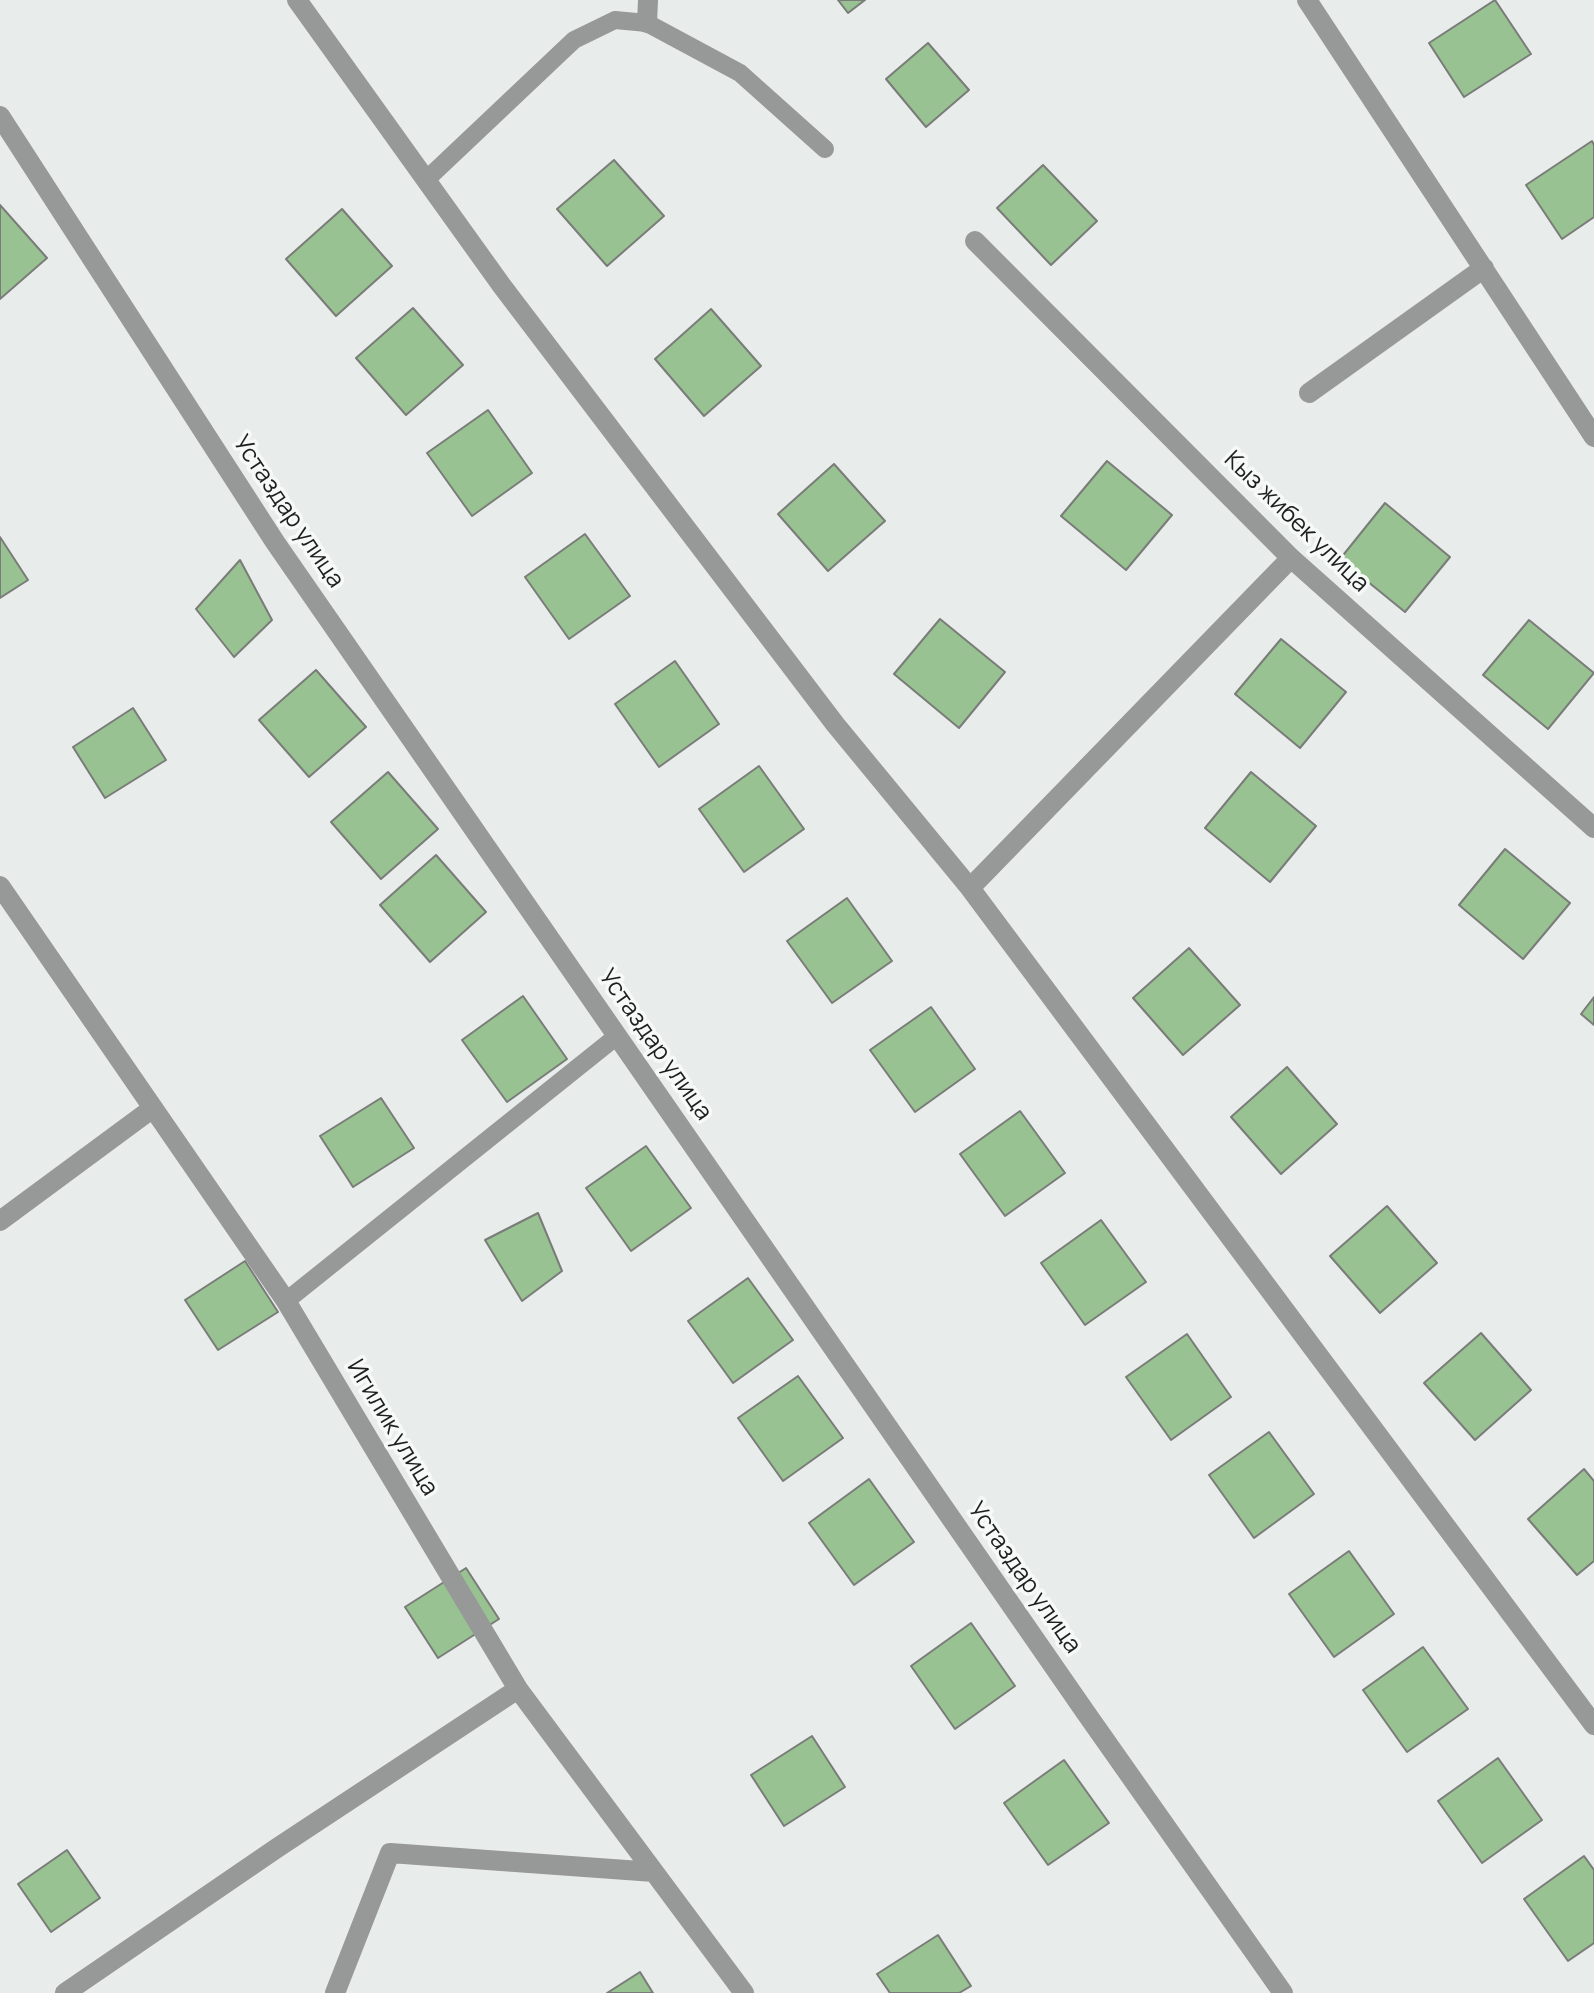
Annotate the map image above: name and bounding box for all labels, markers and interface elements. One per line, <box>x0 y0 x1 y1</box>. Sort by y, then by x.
street label: Устаздар улица <box>226 430 350 594</box>
street label: Кыз жибек улица <box>1218 446 1374 598</box>
street label: Устаздар улица <box>592 964 718 1126</box>
street label: Игилик улица <box>340 1355 444 1501</box>
street label: Устаздар улица <box>961 1497 1087 1659</box>

